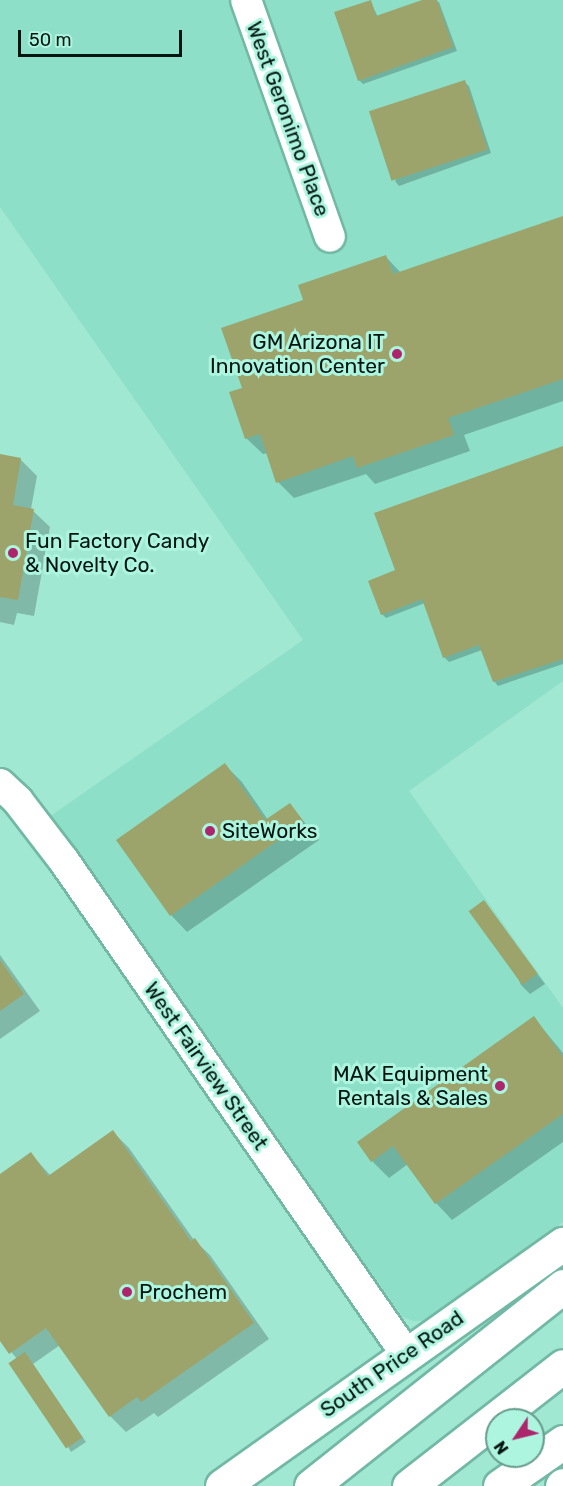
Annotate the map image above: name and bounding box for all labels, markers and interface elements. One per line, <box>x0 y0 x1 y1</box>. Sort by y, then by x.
scale bar <box>21 18 184 56</box>
street label: West Geronimo Place <box>241 18 335 220</box>
text: 50 m <box>29 29 72 51</box>
place label: GM Arizona IT Innovation Center <box>210 329 385 379</box>
marker: GM Arizona IT Innovation Center <box>390 347 404 361</box>
place label: Fun Factory Candy & Novelty Co. <box>25 528 210 578</box>
marker: Fun Factory Candy & Novelty Co. <box>6 546 20 560</box>
place label: SiteWorks <box>222 818 318 844</box>
marker: SiteWorks <box>203 824 217 838</box>
street label: West Fairview Street <box>138 977 274 1155</box>
place label: MAK Equipment Rentals & Sales <box>333 1061 488 1111</box>
marker: MAK Equipment Rentals & Sales <box>493 1079 507 1093</box>
place label: Prochem <box>139 1279 227 1305</box>
marker: Prochem <box>120 1285 134 1299</box>
street label: South Price Road <box>316 1305 468 1423</box>
north arrow <box>485 1408 545 1468</box>
text: N <box>490 1437 513 1458</box>

